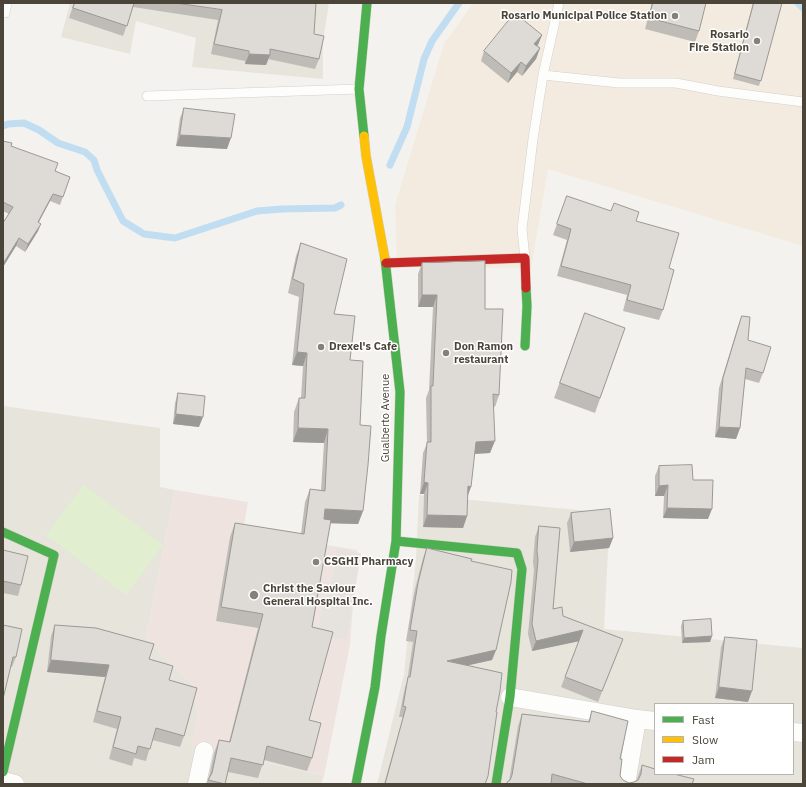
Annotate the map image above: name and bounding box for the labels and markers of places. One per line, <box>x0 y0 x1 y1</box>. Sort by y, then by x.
place label: Rosario Municipal Police Station <box>501 9 667 23</box>
marker: Rosario Municipal Police Station <box>670 11 680 21</box>
place label: Rosario Fire Station <box>689 28 749 54</box>
marker: Rosario Fire Station <box>752 36 762 46</box>
place label: Drexel's Cafe <box>329 340 397 354</box>
place label: Don Ramon restaurant <box>454 340 513 366</box>
marker: Drexel's Cafe <box>316 342 326 352</box>
marker: Don Ramon restaurant <box>441 348 451 358</box>
place label: CSGHI Pharmacy <box>324 555 413 569</box>
marker: CSGHI Pharmacy <box>311 557 321 567</box>
place label: Christ the Saviour General Hospital Inc. <box>263 582 373 608</box>
marker: Christ the Saviour General Hospital Inc. <box>248 589 260 601</box>

